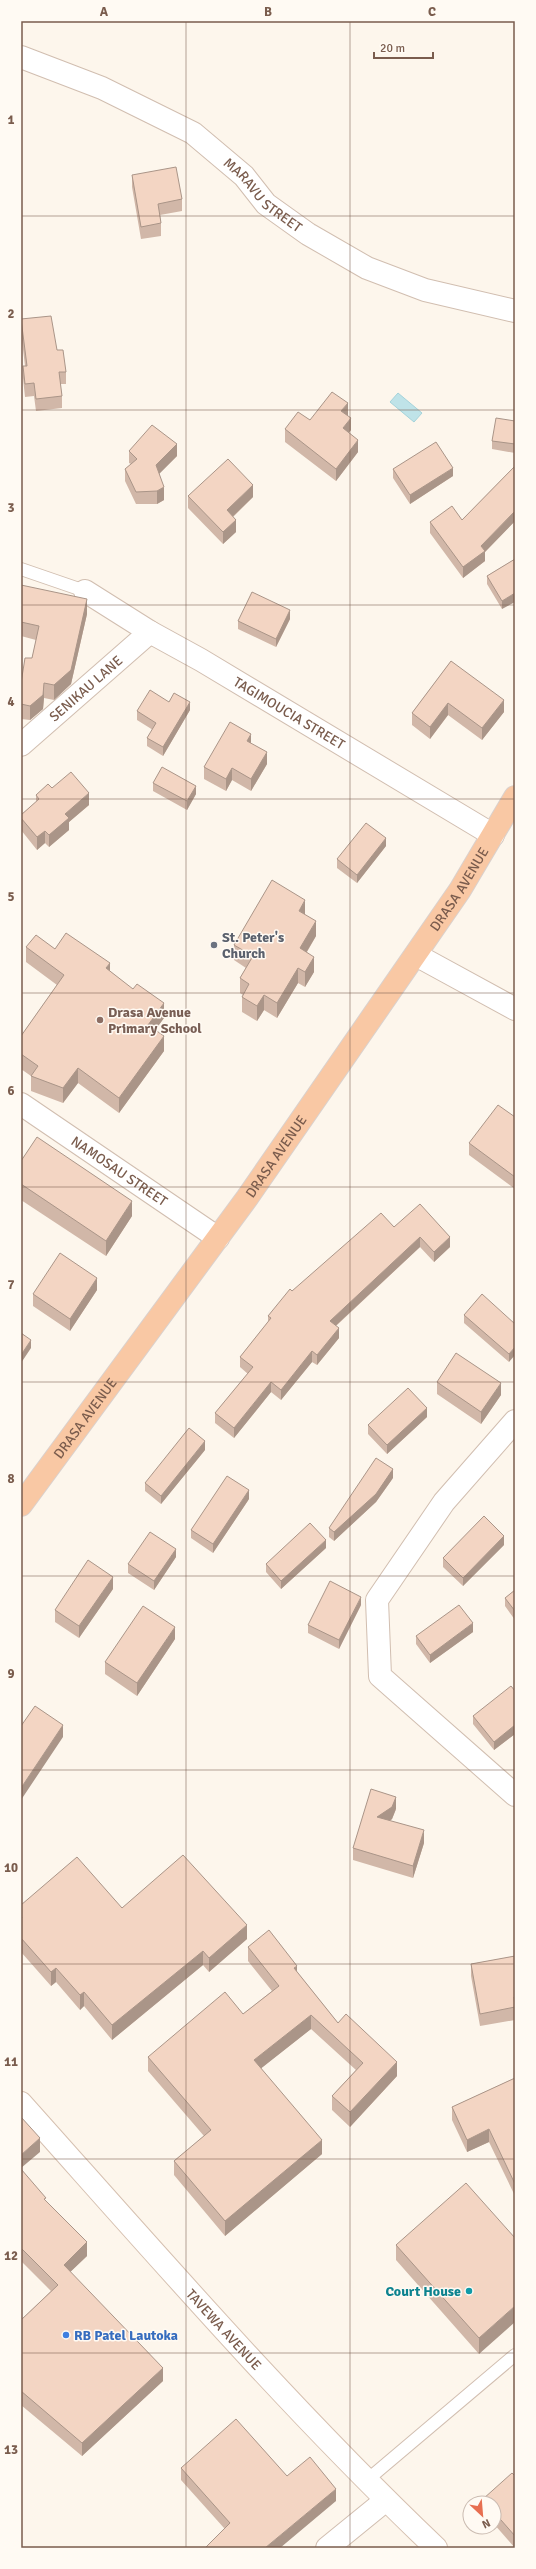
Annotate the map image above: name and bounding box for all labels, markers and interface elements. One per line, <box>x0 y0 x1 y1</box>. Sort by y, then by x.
text: A <box>100 4 109 20</box>
text: B <box>264 4 272 20</box>
text: C <box>428 4 436 20</box>
scale bar <box>374 34 433 60</box>
text: 20 m <box>380 41 405 56</box>
text: 1 <box>7 112 15 128</box>
street label: MARAVU STREET <box>220 154 306 236</box>
text: 2 <box>7 306 15 322</box>
text: 3 <box>7 500 15 516</box>
street label: SENIKAU LANE <box>46 652 126 725</box>
street label: TAGIMOUCIA STREET <box>230 673 348 753</box>
text: 4 <box>7 694 15 710</box>
street label: DRASA AVENUE <box>426 844 492 934</box>
text: 5 <box>7 889 15 905</box>
place label: St. Peter's Church <box>222 929 284 962</box>
marker: St. Peter's Church <box>209 940 219 950</box>
place label: Drasa Avenue Primary School <box>108 1004 202 1037</box>
marker: Drasa Avenue Primary School <box>95 1015 105 1025</box>
text: 6 <box>7 1083 15 1099</box>
street label: DRASA AVENUE <box>242 1112 310 1201</box>
street label: NAMOSAU STREET <box>68 1132 171 1210</box>
text: 7 <box>7 1277 15 1293</box>
street label: DRASA AVENUE <box>50 1374 120 1462</box>
text: 8 <box>7 1471 15 1487</box>
text: 9 <box>7 1666 15 1682</box>
text: 10 <box>4 1860 18 1876</box>
text: 11 <box>4 2054 18 2070</box>
text: 12 <box>4 2248 18 2264</box>
place label: Court House <box>385 2283 461 2300</box>
street label: TAVEWA AVENUE <box>183 2285 265 2373</box>
marker: Court House <box>464 2286 474 2296</box>
place label: RB Patel Lautoka <box>74 2327 178 2344</box>
marker: RB Patel Lautoka <box>61 2330 71 2340</box>
text: 13 <box>4 2442 18 2458</box>
north arrow <box>462 2495 502 2535</box>
text: N <box>480 2516 492 2531</box>

